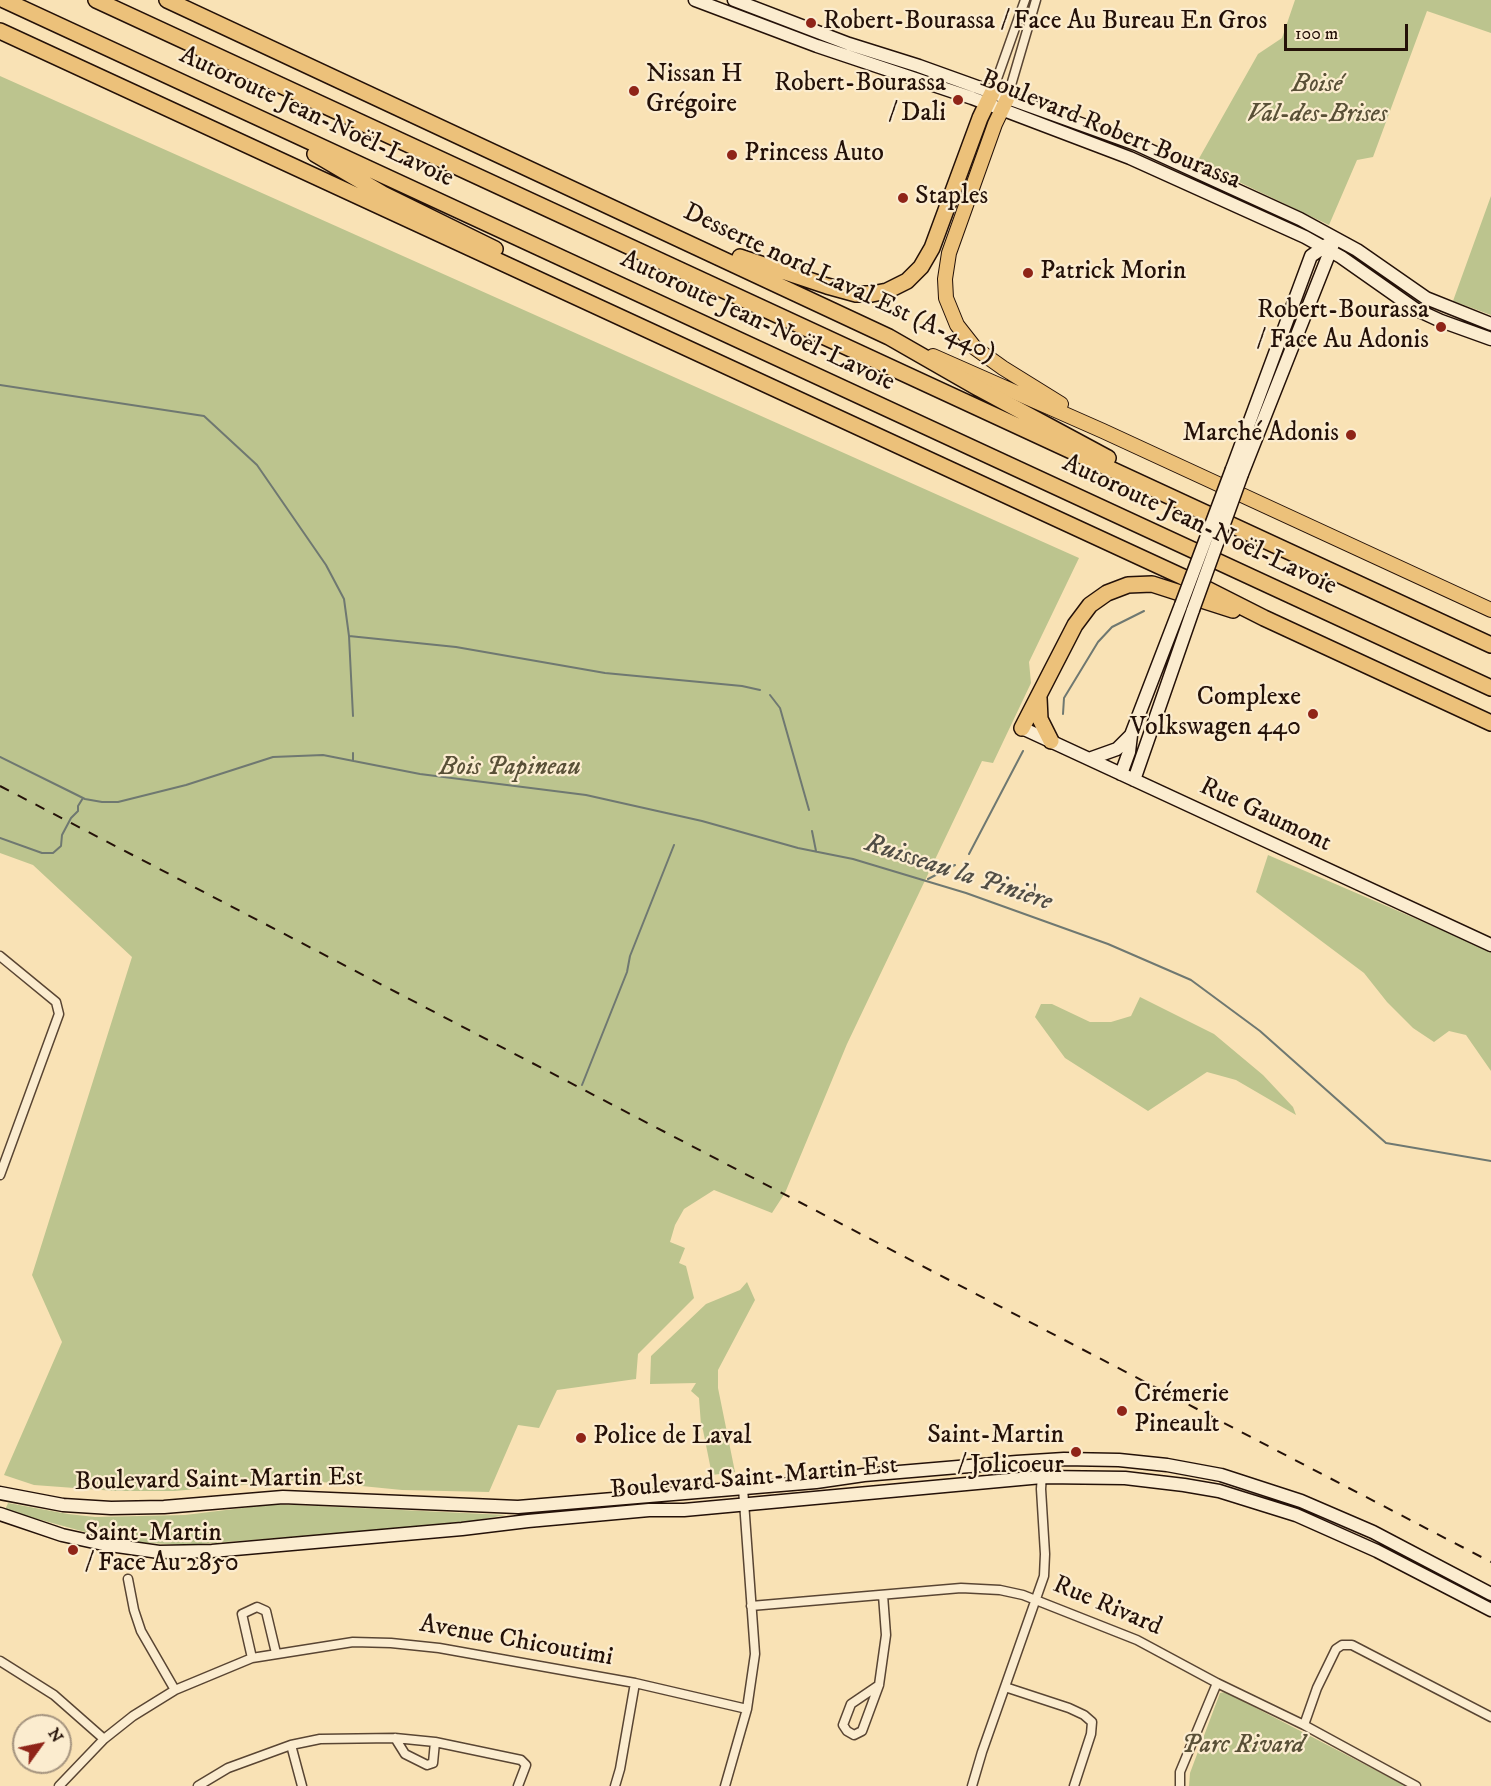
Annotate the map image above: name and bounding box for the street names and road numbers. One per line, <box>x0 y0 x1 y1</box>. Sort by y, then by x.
street label: Autoroute Jean-Noël-Lavoie <box>174 41 458 195</box>
street label: Boulevard Robert Bourassa <box>975 64 1245 198</box>
street label: Desserte nord Laval Est (A-440) <box>678 198 1000 370</box>
street label: Autoroute Jean-Noël-Lavoie <box>615 245 899 399</box>
street label: Autoroute Jean-Noël-Lavoie <box>1057 449 1341 603</box>
street label: Rue Gaumont <box>1194 772 1336 860</box>
street label: Boulevard Saint-Martin Est <box>609 1451 899 1507</box>
street label: Boulevard Saint-Martin Est <box>74 1463 364 1499</box>
street label: Rue Rivard <box>1048 1570 1166 1644</box>
street label: Avenue Chicoutimi <box>417 1610 615 1674</box>

